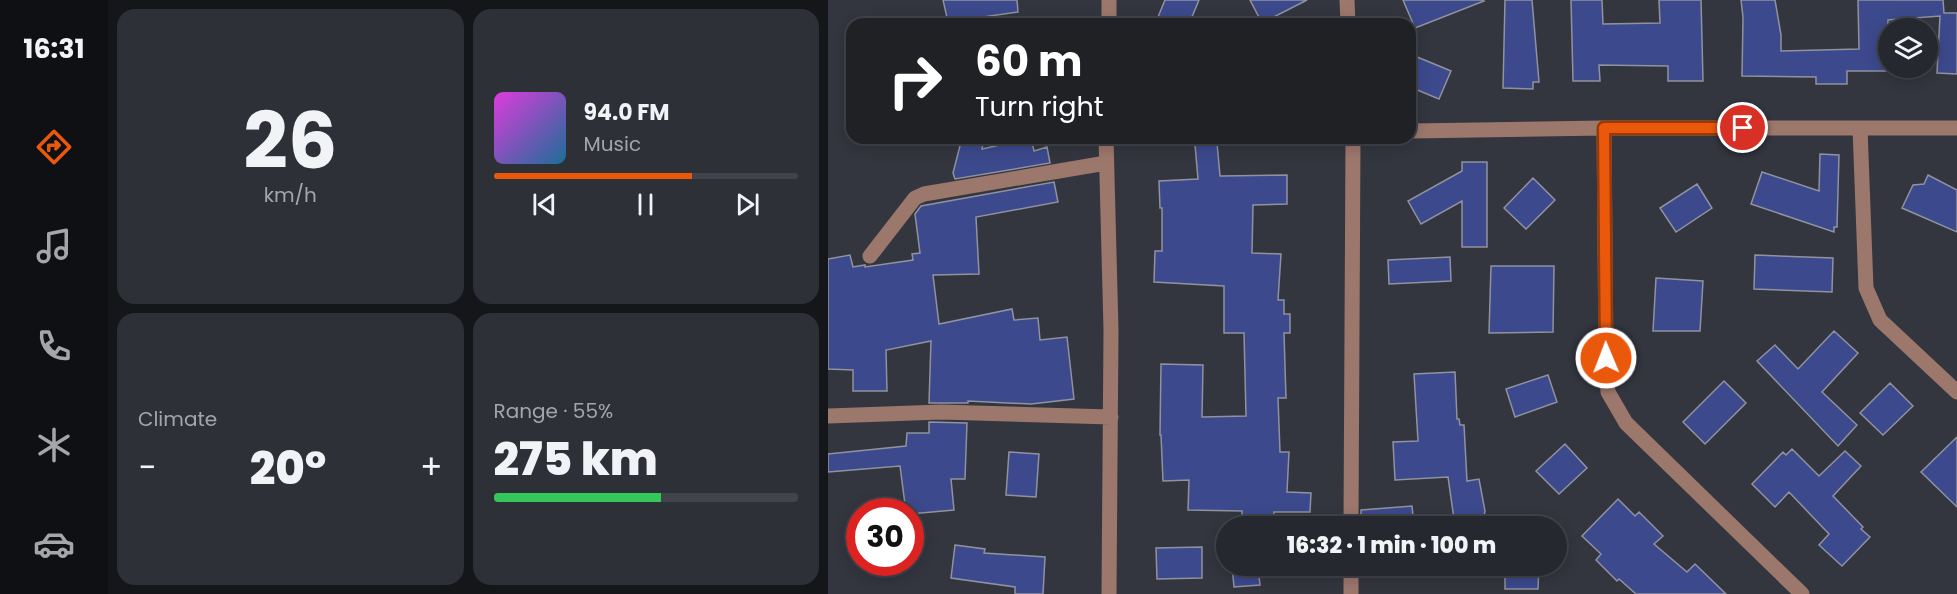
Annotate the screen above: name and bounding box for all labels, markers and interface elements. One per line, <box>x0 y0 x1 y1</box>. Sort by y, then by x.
map controls <box>1878 18 1938 78</box>
button: layers <box>1878 18 1938 78</box>
text: 16:31 <box>23 30 85 67</box>
text: 60 m <box>975 32 1083 91</box>
icon: right <box>876 42 954 120</box>
text: 26 <box>243 86 337 195</box>
text: Turn right <box>975 88 1104 125</box>
text: 94.0 FM <box>584 97 669 128</box>
pin <box>1717 102 1768 153</box>
icon: arrive <box>1726 111 1759 144</box>
icon: directions <box>33 126 75 168</box>
text: Music <box>584 130 641 158</box>
text: km/h <box>264 181 317 209</box>
icon: previous <box>528 188 561 221</box>
icon: pause <box>629 188 662 221</box>
icon: next <box>731 188 764 221</box>
icon: music <box>33 225 75 267</box>
icon: phone <box>33 325 75 367</box>
position arrow <box>1574 326 1638 390</box>
text: Range · 55% <box>494 397 613 425</box>
text: Climate <box>138 405 217 433</box>
icon: climate <box>33 424 75 466</box>
text: 275 km <box>494 428 658 491</box>
text: 20° <box>250 437 326 500</box>
text: − <box>138 444 156 491</box>
text: + <box>420 444 442 491</box>
speed limit sign: 30 <box>846 498 924 576</box>
icon: car <box>33 523 75 565</box>
text: 16:32 · 1 min · 100 m <box>1287 530 1496 561</box>

